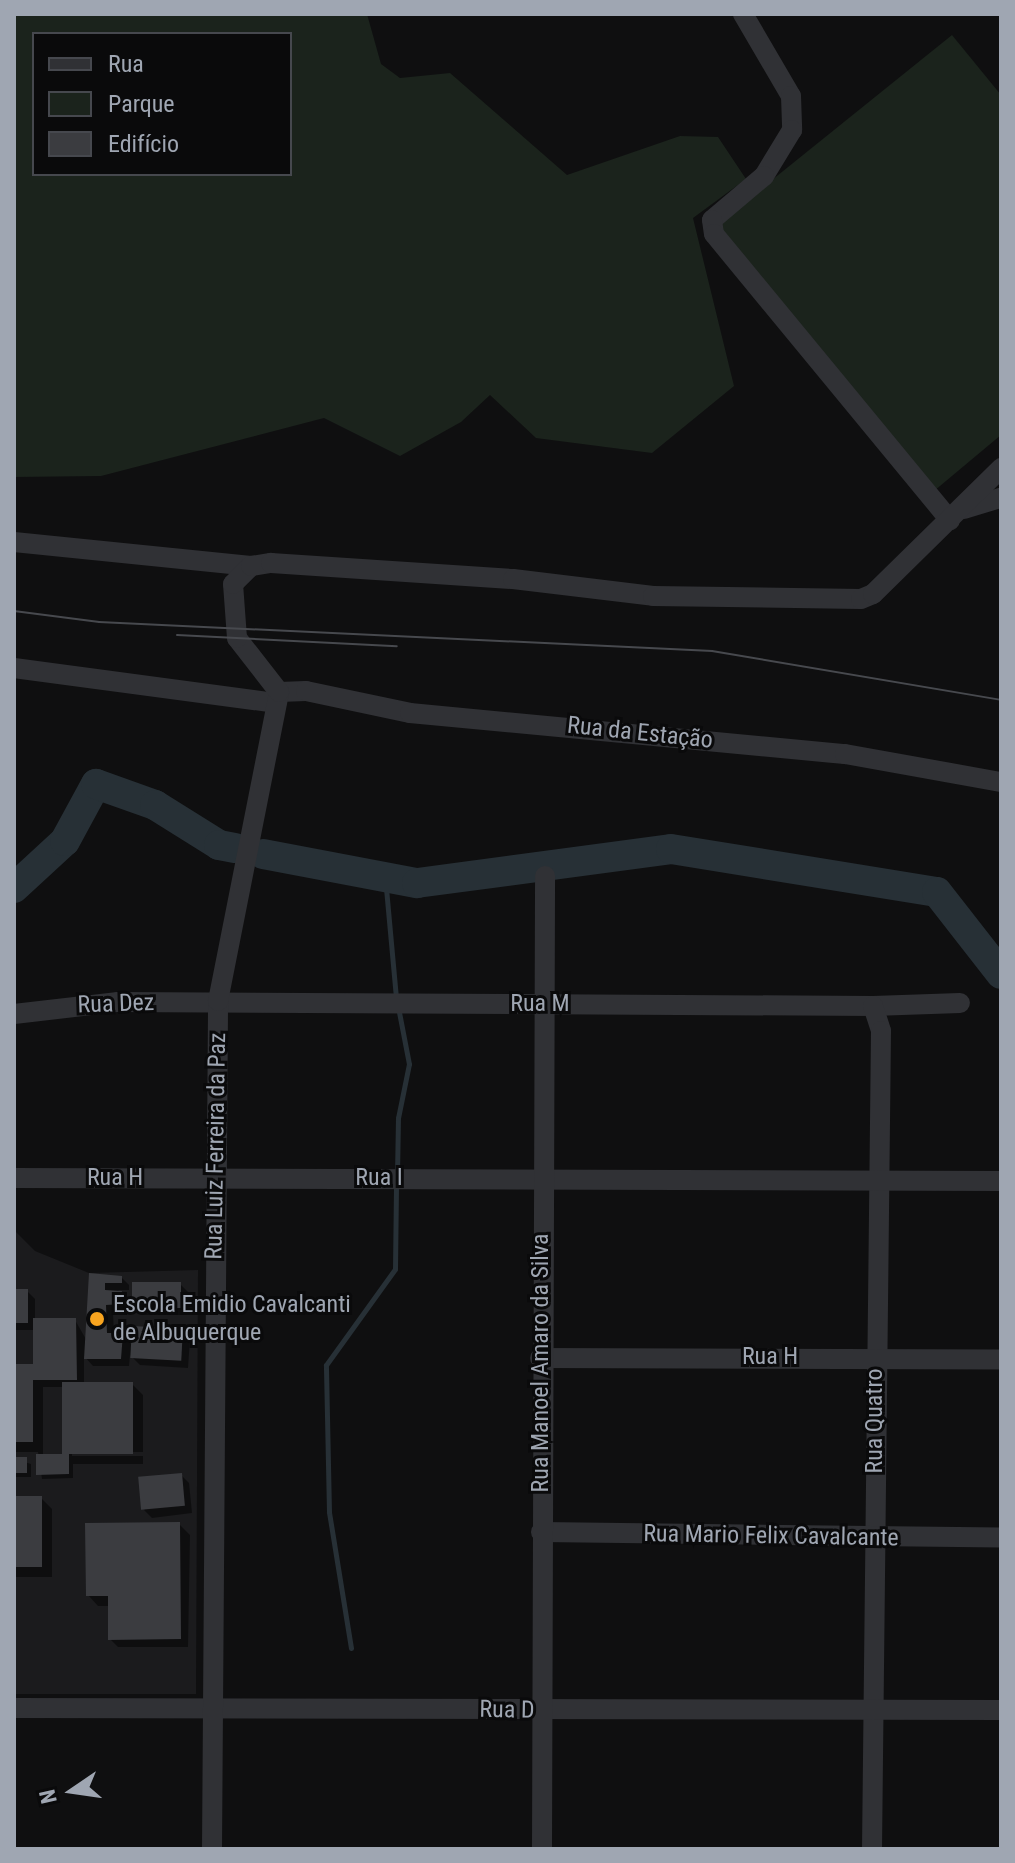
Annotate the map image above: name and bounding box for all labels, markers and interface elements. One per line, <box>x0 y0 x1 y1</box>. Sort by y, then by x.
legend <box>32 32 292 176</box>
text: Rua <box>108 50 144 78</box>
text: Parque <box>108 90 175 118</box>
text: Edifício <box>108 130 179 158</box>
street label: Rua da Estação <box>566 711 714 755</box>
street label: Rua Dez <box>77 988 155 1020</box>
street label: Rua M <box>510 990 570 1018</box>
street label: Rua Luiz Ferreira da Paz <box>200 1032 232 1260</box>
street label: Rua H <box>87 1164 143 1192</box>
street label: Rua I <box>355 1164 403 1192</box>
street label: Rua Manoel Amaro da Silva <box>527 1234 555 1492</box>
place label: Escola Emidio Cavalcanti de Albuquerque <box>113 1291 351 1347</box>
marker: Escola Emidio Cavalcanti de Albuquerque <box>88 1310 106 1328</box>
street label: Rua H <box>742 1343 798 1371</box>
street label: Rua Quatro <box>861 1368 889 1474</box>
street label: Rua Mario Felix Cavalcante <box>643 1519 899 1553</box>
street label: Rua D <box>479 1695 535 1725</box>
north arrow <box>32 1751 112 1831</box>
text: N <box>34 1787 62 1806</box>

